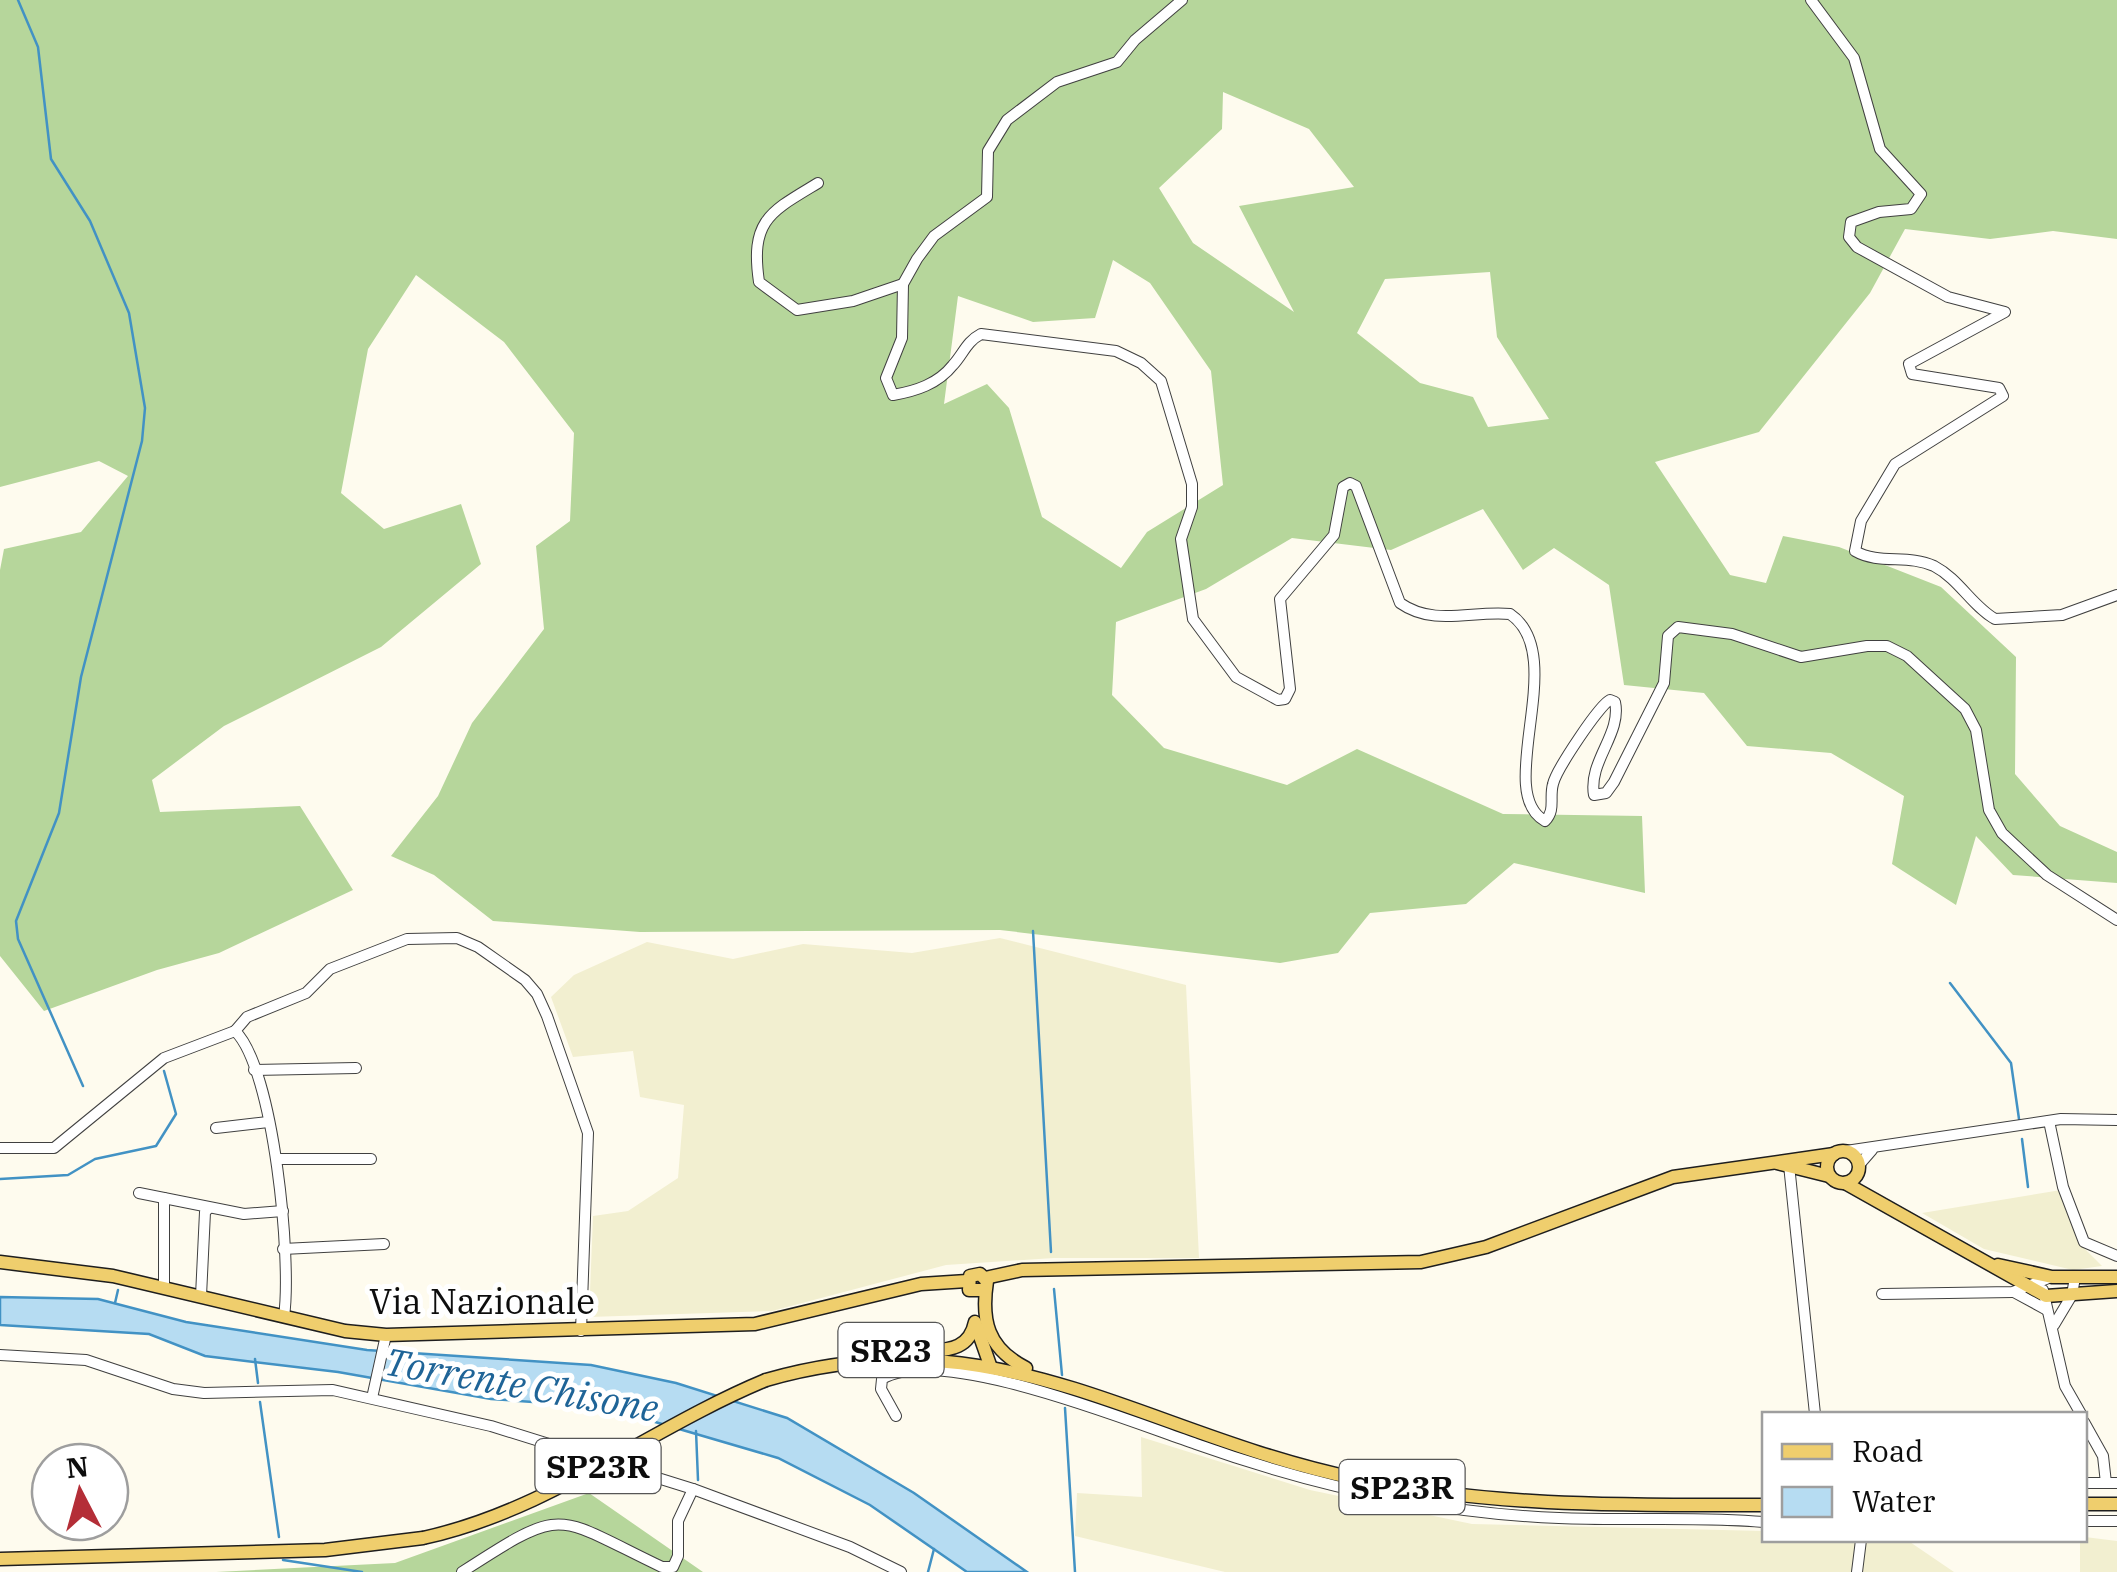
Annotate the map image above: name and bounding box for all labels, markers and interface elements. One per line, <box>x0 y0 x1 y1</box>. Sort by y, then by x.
street label: Via Nazionale <box>369 1278 595 1324</box>
road number: SR23 <box>838 1323 944 1377</box>
water label: Torrente Chisone <box>382 1336 662 1432</box>
legend <box>1762 1412 2087 1542</box>
text: Road <box>1852 1431 1924 1470</box>
road number: SP23R <box>536 1439 660 1493</box>
north arrow <box>30 1442 130 1542</box>
text: N <box>64 1447 90 1486</box>
road number: SP23R <box>1340 1460 1464 1514</box>
text: Water <box>1852 1481 1935 1520</box>

